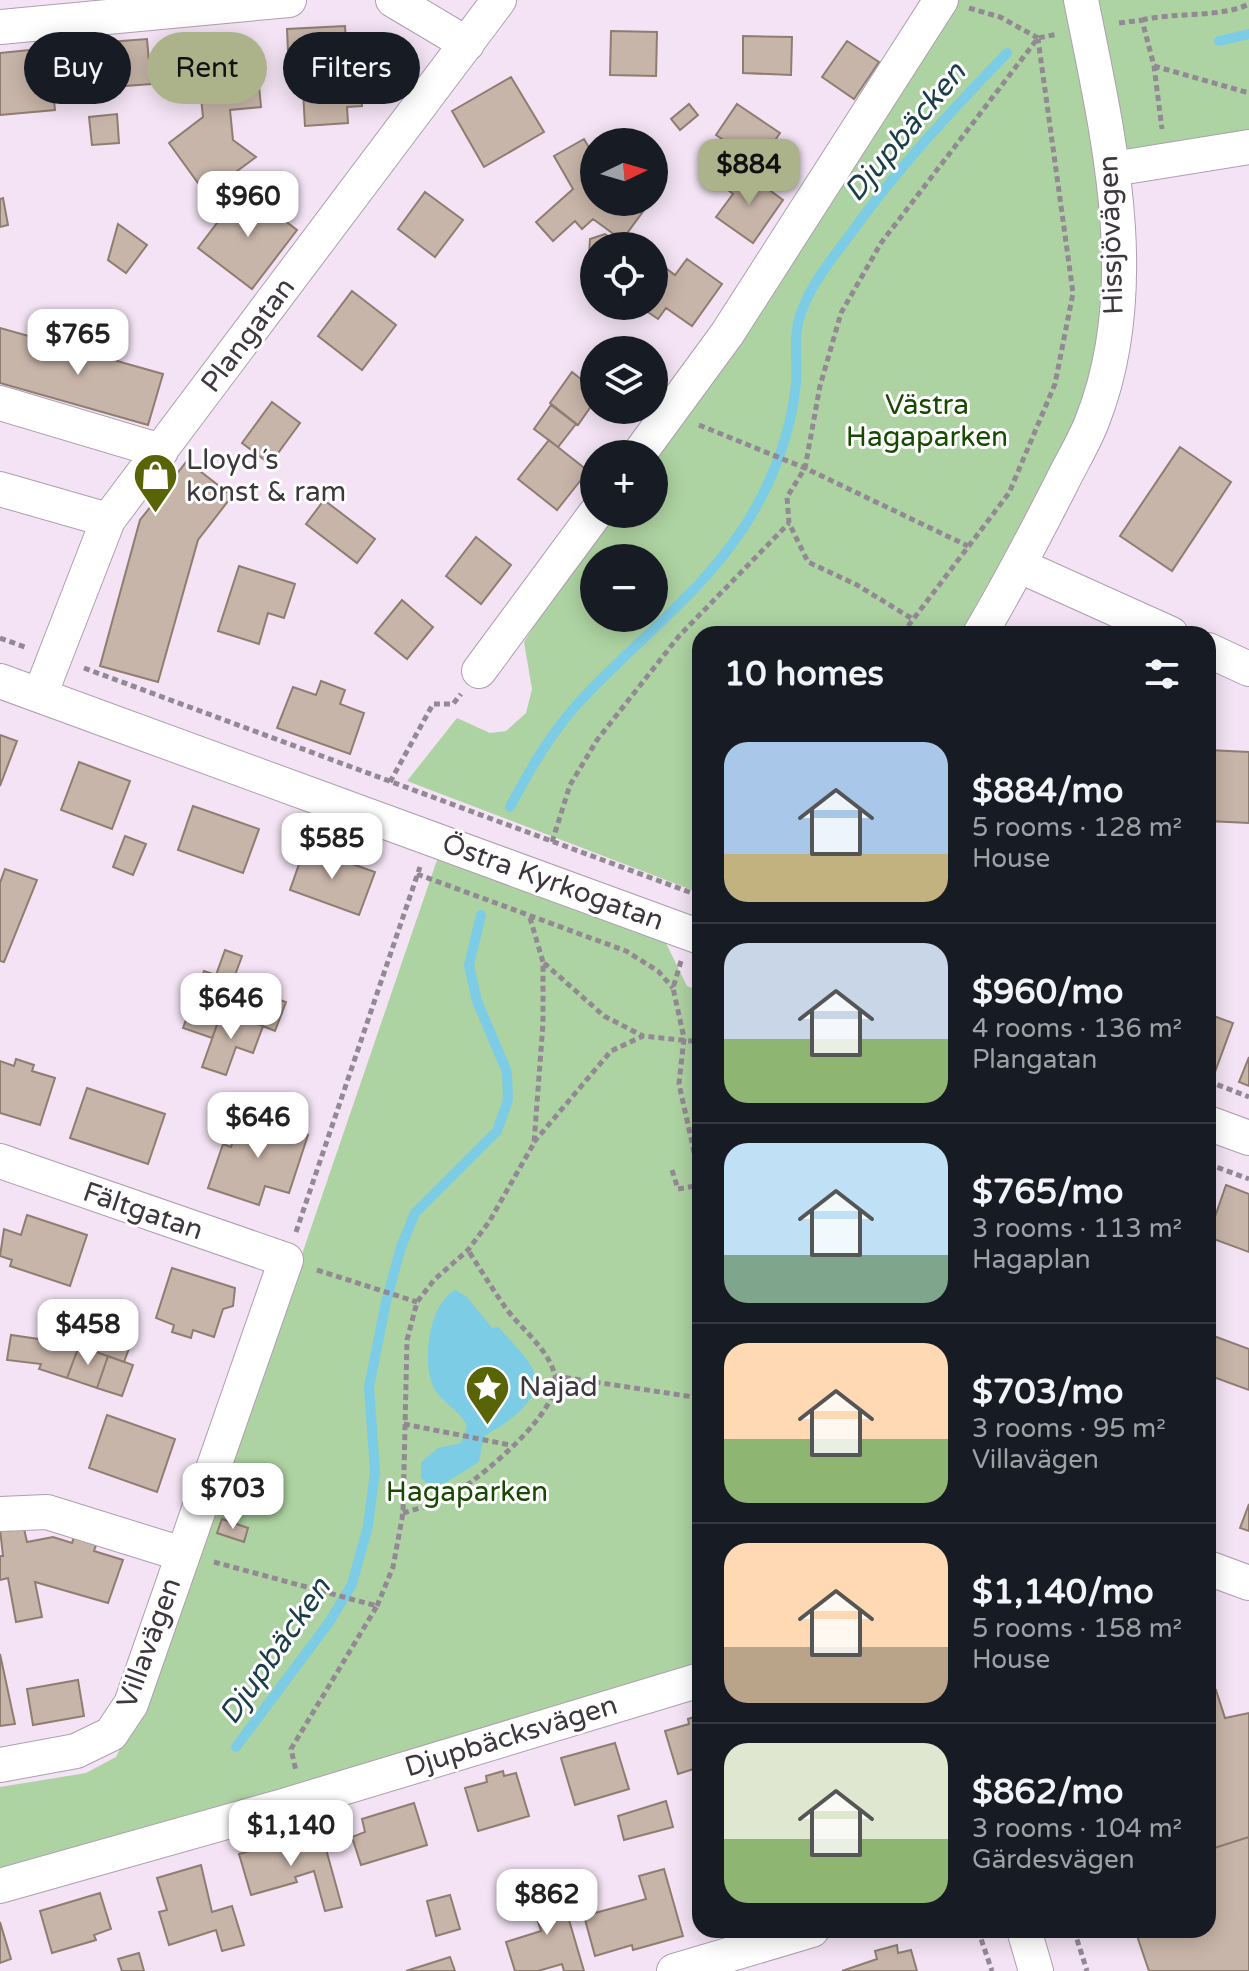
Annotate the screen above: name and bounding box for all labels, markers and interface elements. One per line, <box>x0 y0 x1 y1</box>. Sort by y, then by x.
chip: Buy <box>24 32 131 104</box>
chip: Rent <box>147 32 267 104</box>
chip: Filters <box>283 32 420 104</box>
water label: Djupbäcken <box>836 54 974 209</box>
north arrow <box>580 128 668 216</box>
map controls <box>580 128 668 632</box>
pin: $884 <box>702 139 796 207</box>
text: $884 <box>716 149 782 180</box>
street label: Hissjövägen <box>1091 155 1131 315</box>
pin: $960 <box>201 171 295 239</box>
text: $960 <box>215 181 281 212</box>
button: locate <box>580 232 668 320</box>
street label: Plangatan <box>194 271 302 399</box>
pin: $765 <box>31 309 125 377</box>
text: $765 <box>45 319 111 350</box>
button: layers <box>580 336 668 424</box>
park label: Västra Hagaparken <box>846 388 1008 454</box>
button: + <box>580 440 668 528</box>
place label: Lloyd´s konst & ram <box>186 443 346 509</box>
shop icon: Lloyd´s konst & ram <box>131 452 179 515</box>
button: − <box>580 544 668 632</box>
icon: filters <box>1140 652 1184 696</box>
text: 10 homes <box>724 654 884 695</box>
text: $884/mo <box>972 771 1123 812</box>
icon: home <box>788 774 884 870</box>
text: 5 rooms · 128 m² <box>972 812 1182 843</box>
pin: $585 <box>285 813 379 881</box>
text: $585 <box>299 823 365 854</box>
street label: Östra Kyrkogatan <box>438 826 668 938</box>
text: House <box>972 843 1050 874</box>
text: $960/mo <box>972 972 1123 1013</box>
pin: $646 <box>184 973 278 1041</box>
icon: home <box>788 975 884 1071</box>
text: $646 <box>198 983 264 1014</box>
text: 4 rooms · 136 m² <box>972 1013 1182 1044</box>
text: Plangatan <box>972 1044 1097 1075</box>
pin: $646 <box>211 1092 305 1160</box>
text: $646 <box>225 1102 291 1133</box>
text: $765/mo <box>972 1172 1123 1213</box>
street label: Fältgatan <box>79 1175 207 1247</box>
icon: home <box>788 1175 884 1271</box>
text: 3 rooms · 113 m² <box>972 1213 1182 1244</box>
text: Hagaplan <box>972 1244 1091 1275</box>
pin: $458 <box>41 1299 135 1367</box>
text: $458 <box>55 1309 121 1340</box>
place icon: Najad <box>464 1363 512 1426</box>
place label: Najad <box>519 1370 598 1404</box>
text: $703/mo <box>972 1372 1123 1413</box>
icon: home <box>788 1375 884 1471</box>
text: 3 rooms · 95 m² <box>972 1413 1166 1444</box>
text: Villavägen <box>972 1444 1099 1475</box>
pin: $703 <box>186 1463 280 1531</box>
text: $703 <box>200 1473 266 1504</box>
park label: Hagaparken <box>386 1475 548 1509</box>
water label: Djupbäcken <box>211 1570 339 1731</box>
text: $1,140/mo <box>972 1572 1154 1613</box>
street label: Villavägen <box>110 1573 188 1713</box>
icon: home <box>788 1575 884 1671</box>
text: 5 rooms · 158 m² <box>972 1613 1182 1644</box>
text: House <box>972 1644 1050 1675</box>
street label: Djupbäcksvägen <box>401 1688 621 1784</box>
text: $862/mo <box>972 1772 1123 1813</box>
icon: home <box>788 1775 884 1871</box>
pin: $1,140 <box>226 1800 356 1868</box>
text: $1,140 <box>247 1810 335 1841</box>
text: 3 rooms · 104 m² <box>972 1813 1182 1844</box>
text: Gärdesvägen <box>972 1844 1135 1875</box>
pin: $862 <box>500 1869 594 1937</box>
text: $862 <box>514 1879 580 1910</box>

